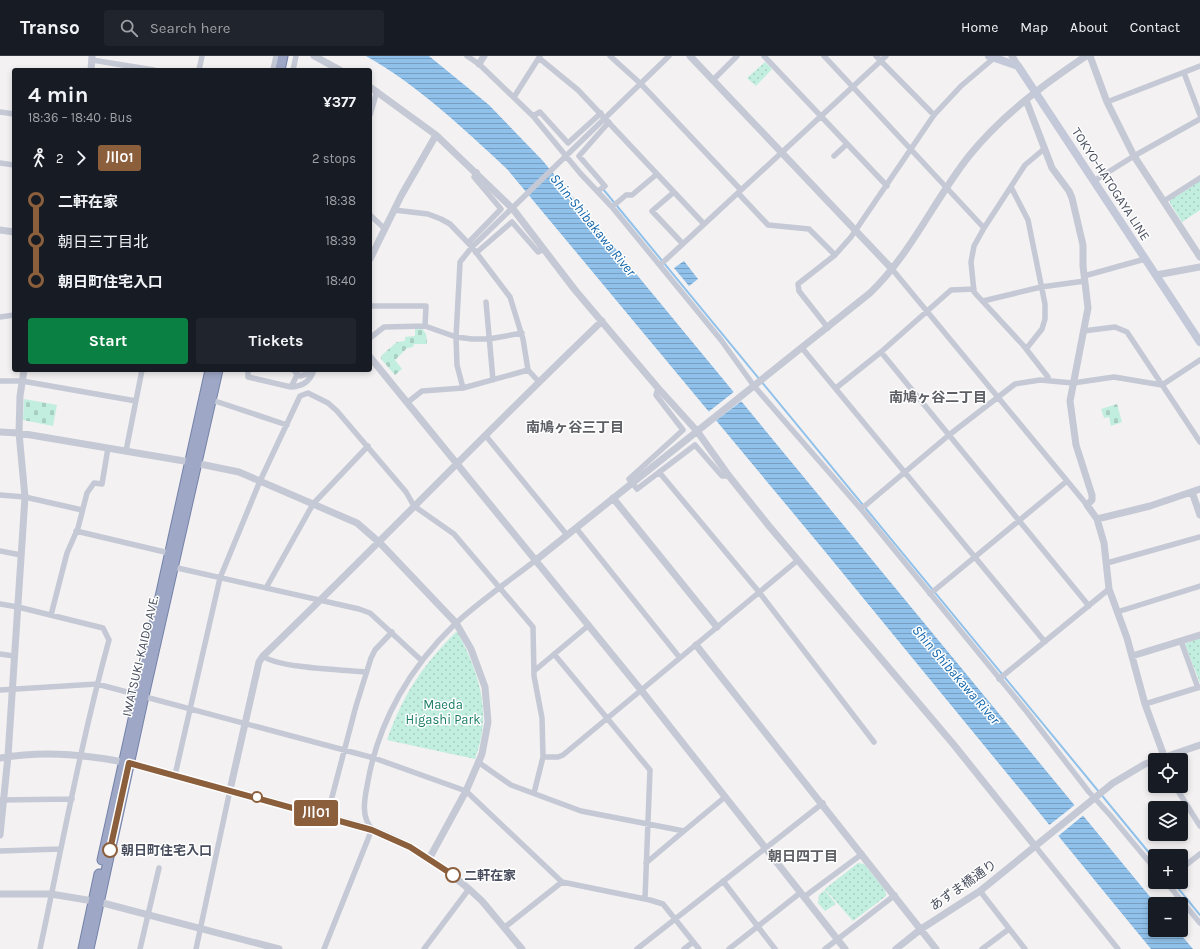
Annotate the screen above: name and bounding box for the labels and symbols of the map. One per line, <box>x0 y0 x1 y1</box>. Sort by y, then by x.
street label: TOKYO-HATOGAYA LINE <box>1069 125 1153 243</box>
water label: Shin-Shibakawa River <box>546 170 640 281</box>
district label: 南鳩ヶ谷二丁目 <box>889 389 987 406</box>
district label: 南鳩ヶ谷三丁目 <box>526 419 624 436</box>
street label: IWATSUKI-KAIDO AVE. <box>119 594 161 718</box>
water label: Shin Shibakawa River <box>908 622 1004 729</box>
park label: Maeda Higashi Park <box>405 697 481 727</box>
unlabelled marker <box>251 791 263 803</box>
line badge: 川01 <box>293 800 339 826</box>
marker: 朝日町住宅入口 <box>102 842 118 858</box>
place label: 朝日町住宅入口 <box>121 843 212 858</box>
district label: 朝日四丁目 <box>768 848 838 865</box>
street label: あずま橋通り <box>927 856 999 914</box>
marker: 二軒在家 <box>445 867 461 883</box>
place label: 二軒在家 <box>464 868 516 883</box>

